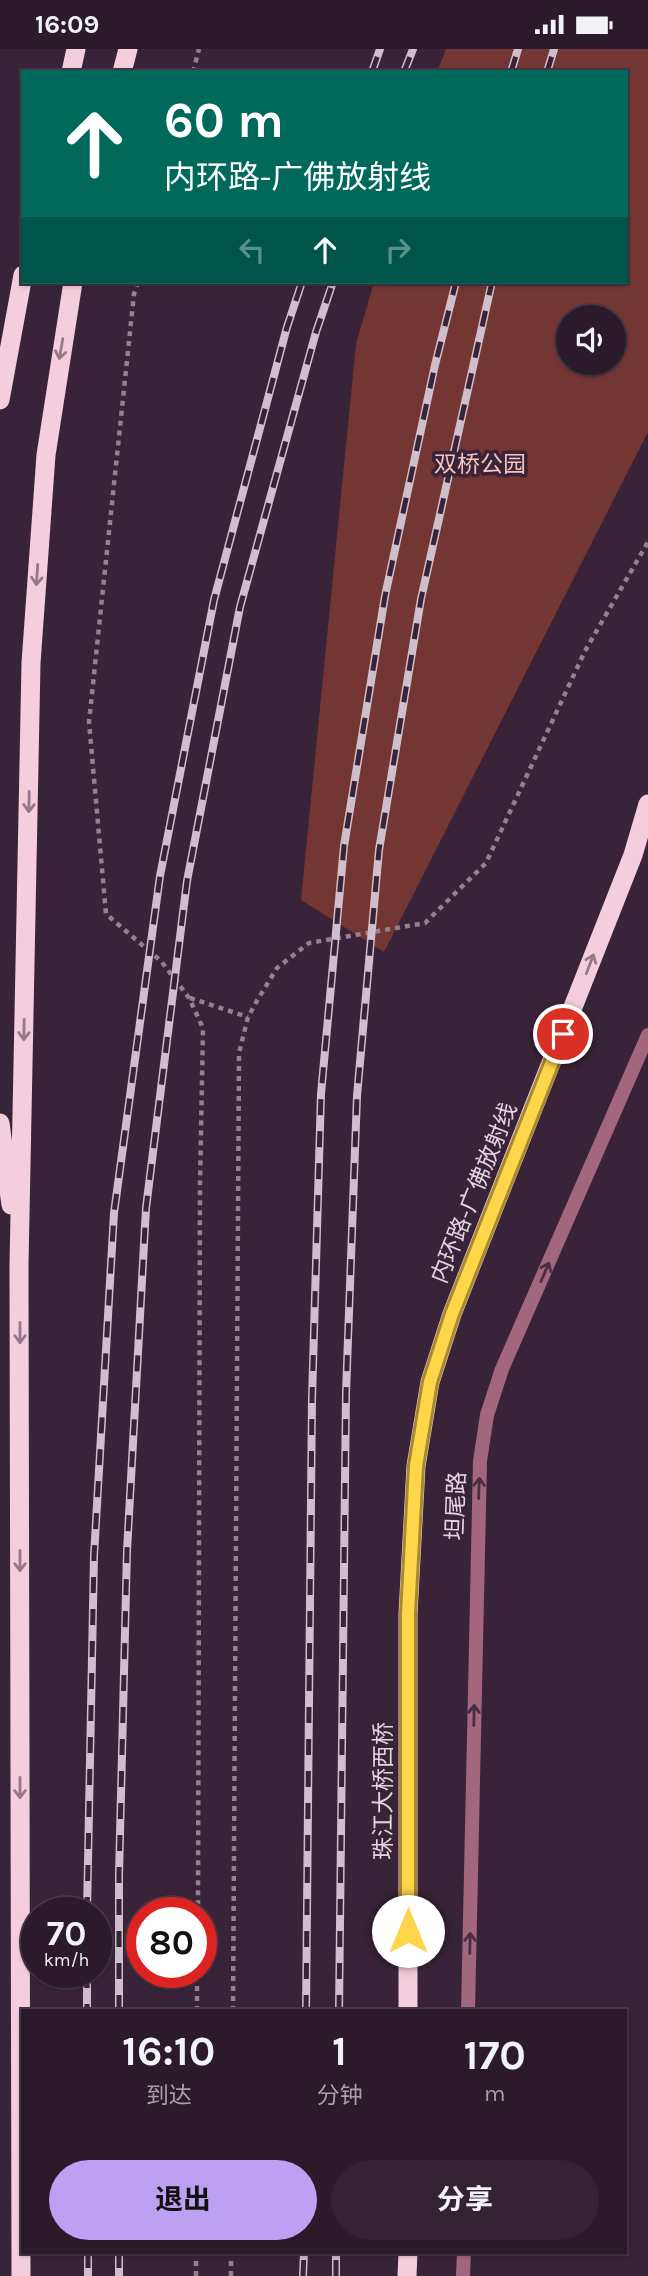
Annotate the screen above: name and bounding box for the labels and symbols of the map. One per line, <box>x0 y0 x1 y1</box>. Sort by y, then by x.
one-way arrow <box>54 337 67 360</box>
park label: 双桥公园 <box>434 451 526 478</box>
one-way arrow <box>30 563 43 586</box>
one-way arrow <box>22 791 35 814</box>
one-way arrow <box>585 954 598 976</box>
pin <box>533 1004 593 1064</box>
one-way arrow <box>17 1018 31 1041</box>
street label: 内环路-广佛放射线 <box>426 1099 522 1287</box>
one-way arrow <box>539 1262 552 1284</box>
one-way arrow <box>13 1321 27 1344</box>
street label: 坦尾路 <box>441 1471 471 1541</box>
one-way arrow <box>473 1476 486 1499</box>
one-way arrow <box>13 1549 27 1572</box>
one-way arrow <box>468 1704 481 1727</box>
street label: 珠江大桥西桥 <box>370 1722 397 1860</box>
one-way arrow <box>14 1776 27 1799</box>
position arrow <box>371 1894 445 1968</box>
speed limit sign: 80 <box>126 1897 217 1988</box>
one-way arrow <box>463 1931 477 1954</box>

